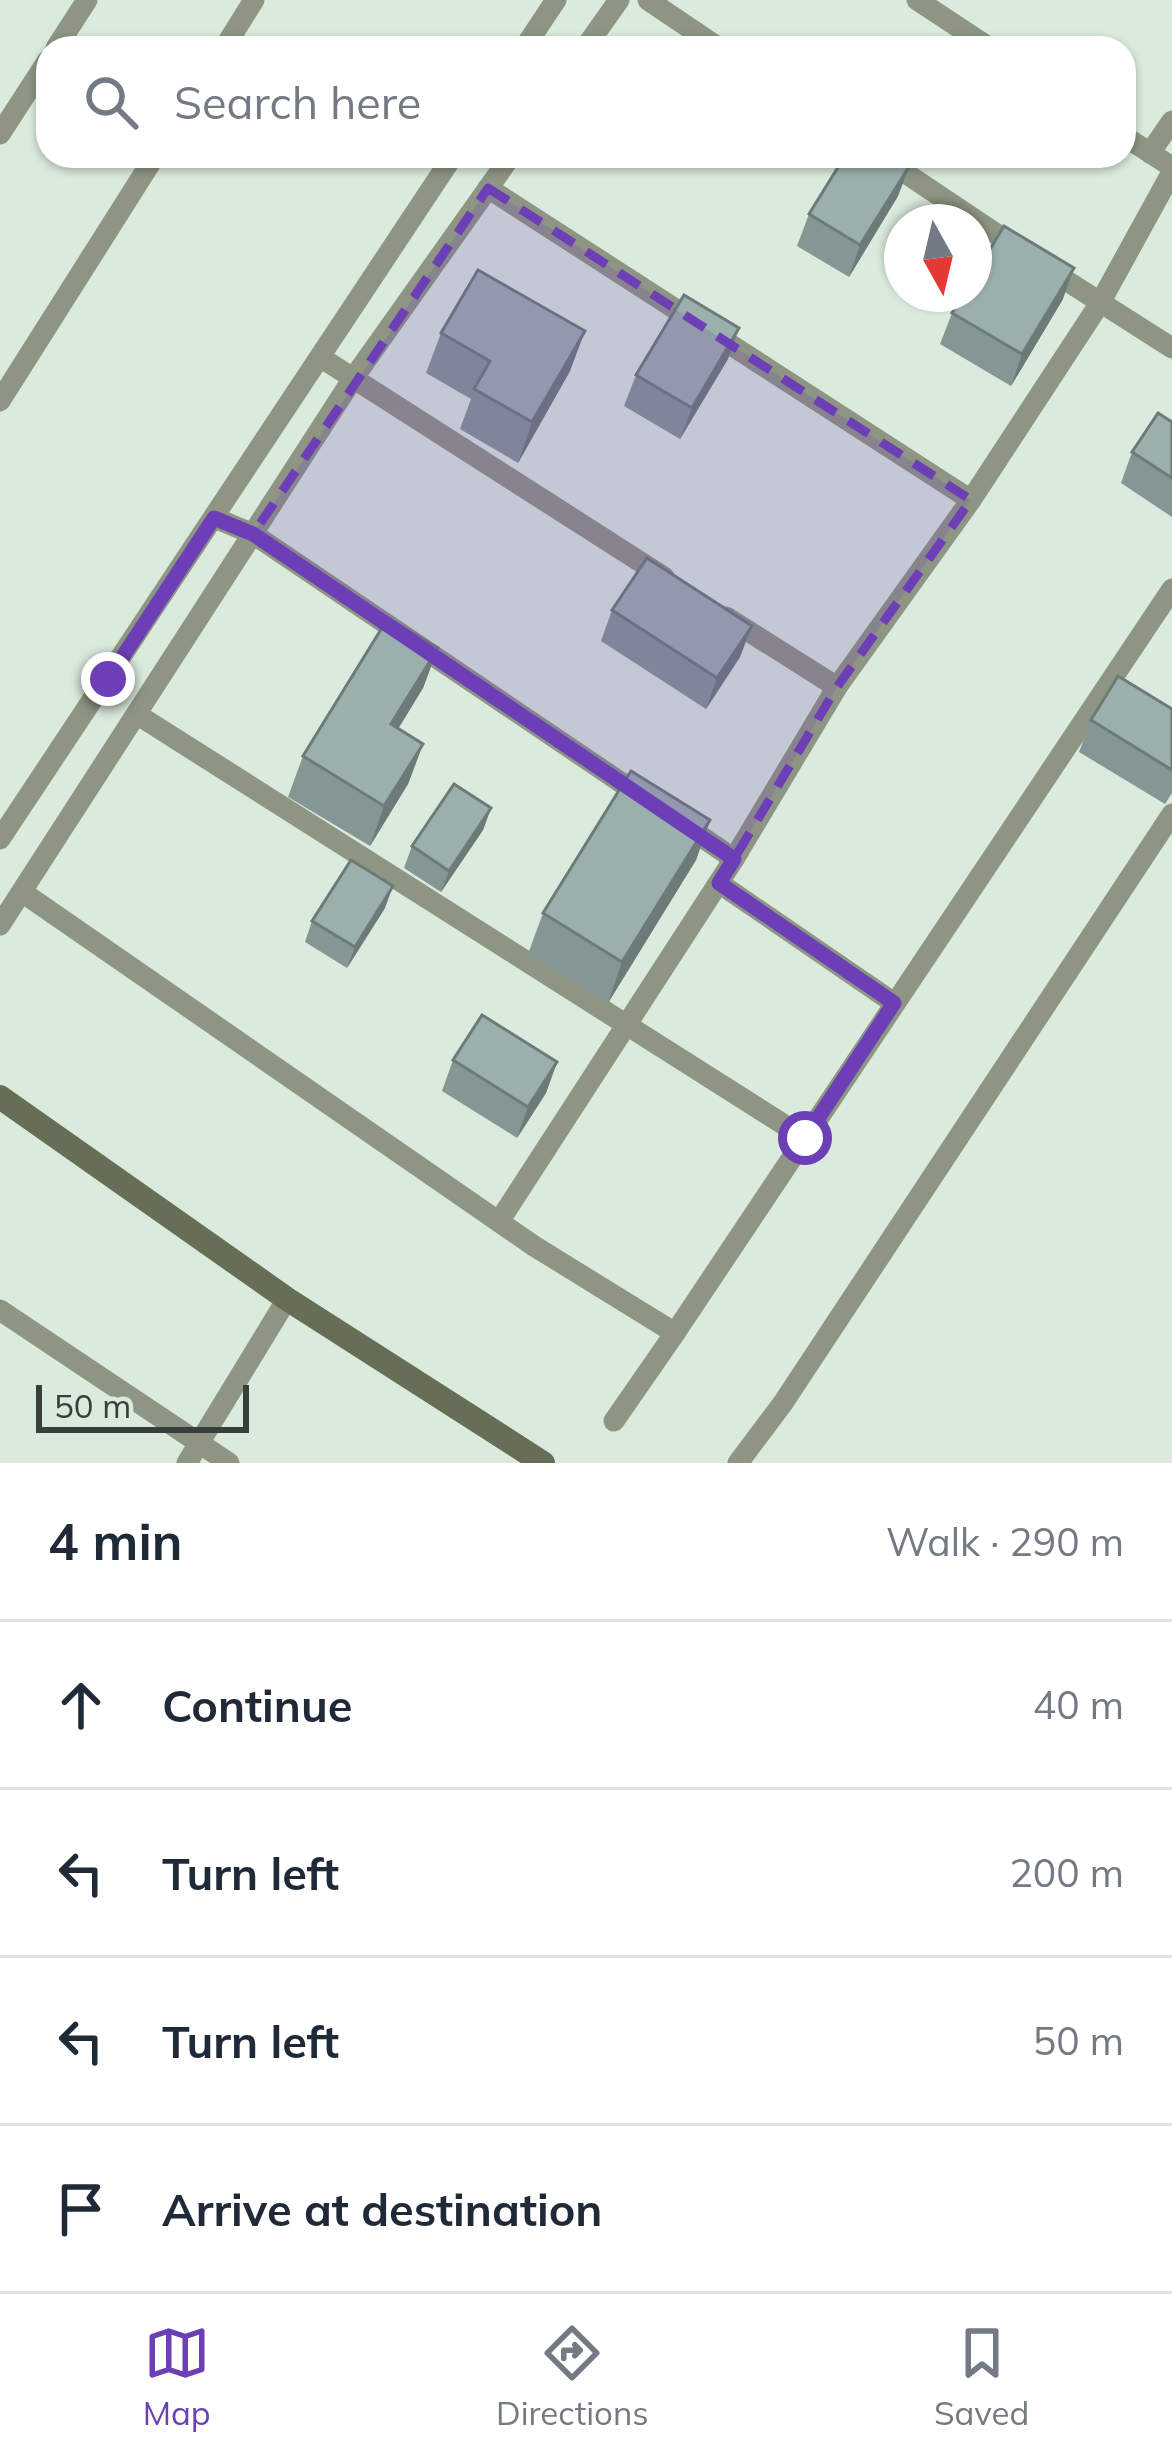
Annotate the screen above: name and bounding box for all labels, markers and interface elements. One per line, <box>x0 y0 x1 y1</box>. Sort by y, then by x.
search box <box>36 36 1136 168</box>
icon: search <box>78 69 144 135</box>
text: Search here <box>174 74 421 130</box>
north arrow <box>884 204 992 312</box>
route end <box>81 652 135 706</box>
route start <box>778 1111 832 1165</box>
scale bar <box>36 1379 249 1432</box>
text: 50 m <box>54 1385 131 1426</box>
text: 4 min <box>48 1509 183 1573</box>
text: Walk · 290 m <box>886 1517 1124 1566</box>
icon: ahead <box>48 1672 114 1738</box>
text: Continue <box>162 1677 352 1733</box>
text: 40 m <box>1033 1680 1124 1729</box>
icon: left <box>48 1840 114 1906</box>
text: Turn left <box>162 1845 339 1901</box>
text: 200 m <box>1009 1848 1124 1897</box>
icon: left <box>48 2008 114 2074</box>
text: Turn left <box>162 2013 339 2069</box>
text: 50 m <box>1033 2016 1124 2065</box>
icon: arrive <box>48 2176 114 2242</box>
text: Arrive at destination <box>162 2181 602 2237</box>
tab: Map <box>143 2320 211 2433</box>
tab: Directions <box>496 2320 649 2433</box>
tab: Saved <box>934 2320 1029 2433</box>

